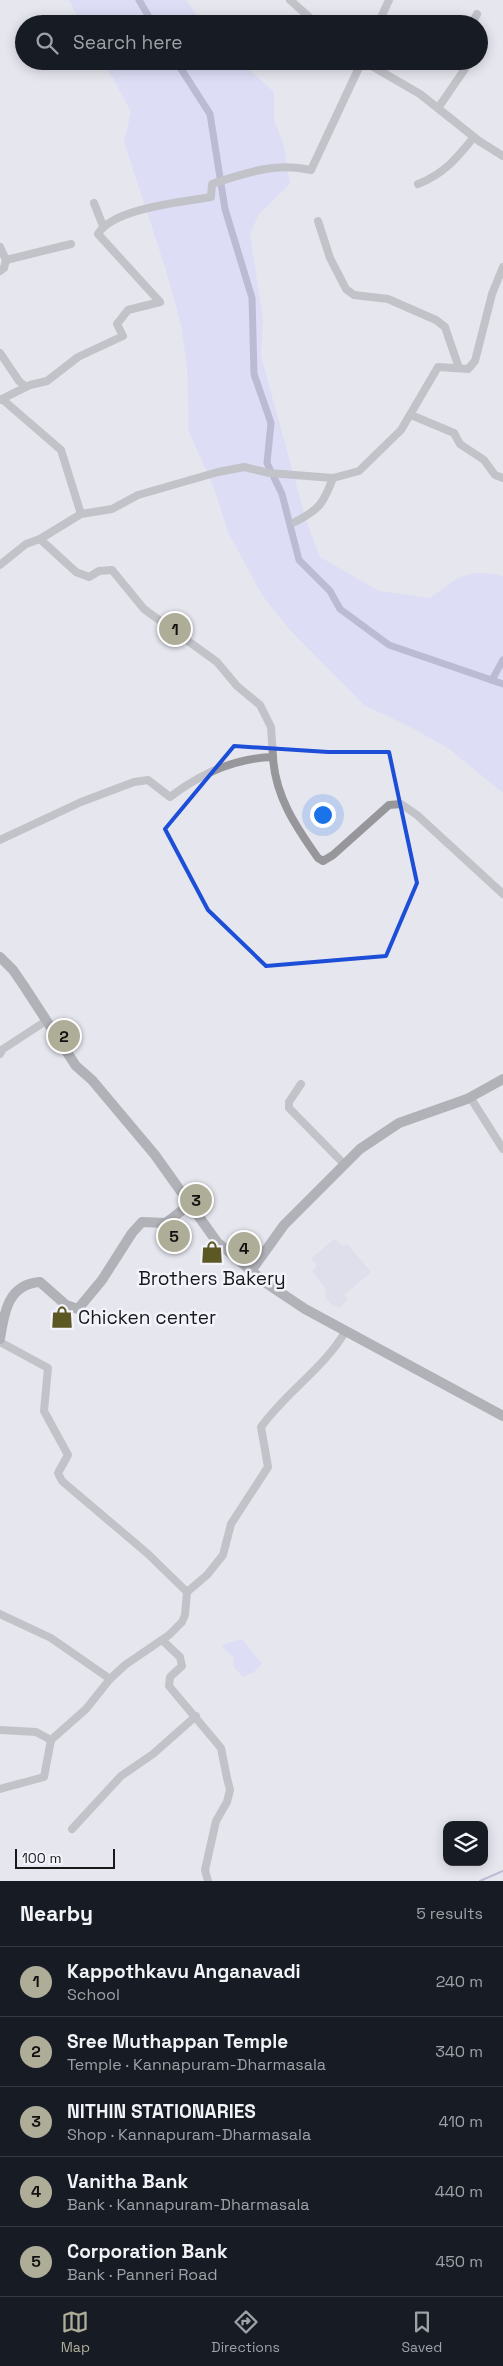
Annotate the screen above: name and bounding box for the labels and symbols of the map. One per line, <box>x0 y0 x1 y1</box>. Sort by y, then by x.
pin: 1 <box>159 610 191 648</box>
your location <box>310 802 336 828</box>
pin: 2 <box>48 1017 80 1055</box>
pin: 3 <box>180 1181 212 1219</box>
pin: 5 <box>158 1217 190 1255</box>
pin: 4 <box>228 1229 260 1267</box>
shop icon: Brothers Bakery <box>199 1239 225 1265</box>
place label: Brothers Bakery <box>138 1266 286 1291</box>
shop icon: Chicken center <box>49 1304 75 1330</box>
place label: Chicken center <box>78 1305 216 1330</box>
scale bar <box>15 1846 115 1869</box>

